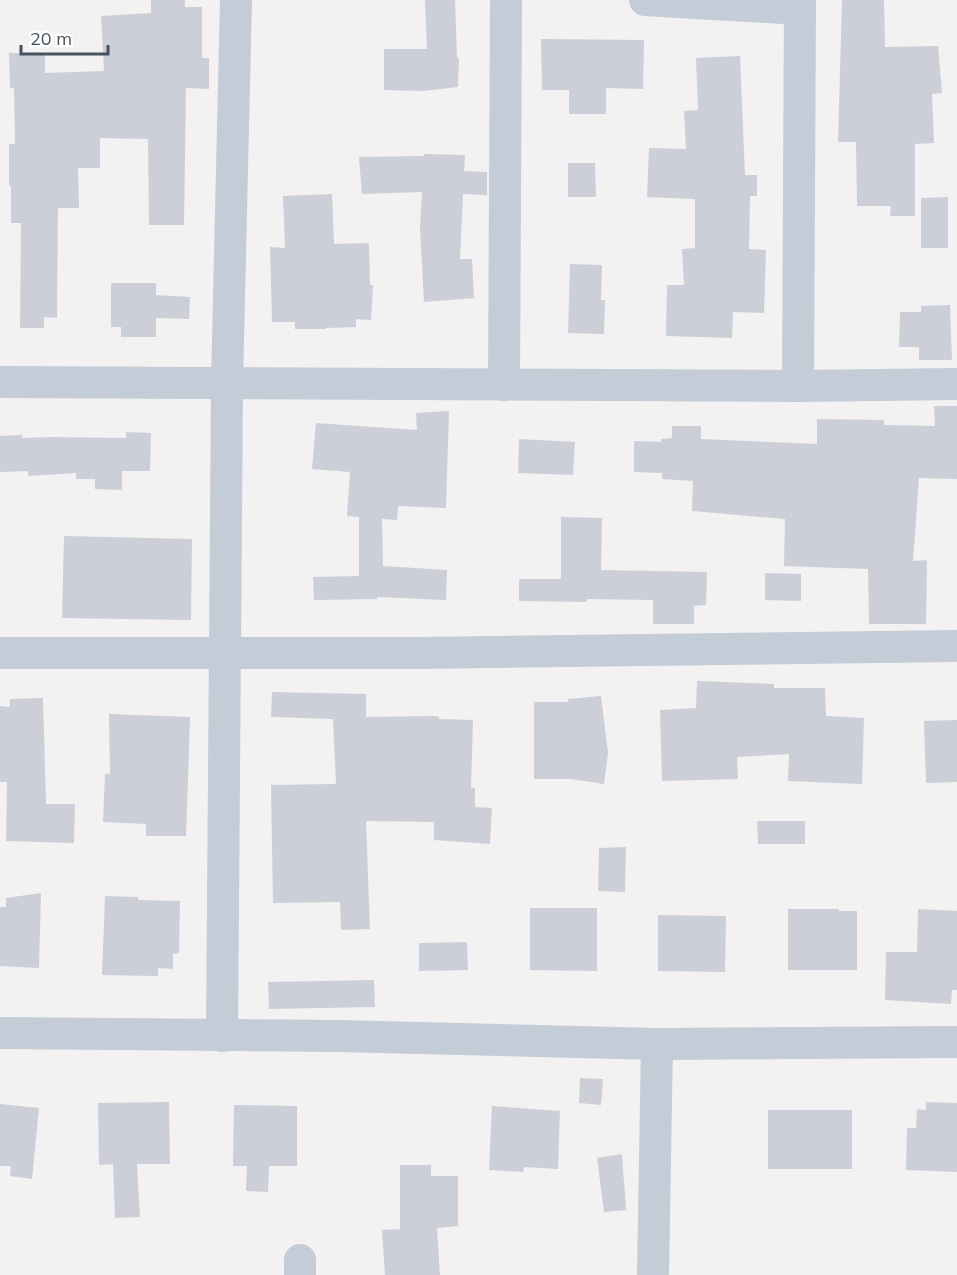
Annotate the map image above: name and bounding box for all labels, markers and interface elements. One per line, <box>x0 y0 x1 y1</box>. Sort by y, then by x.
scale bar <box>21 18 108 56</box>
text: 20 m <box>30 27 72 50</box>

